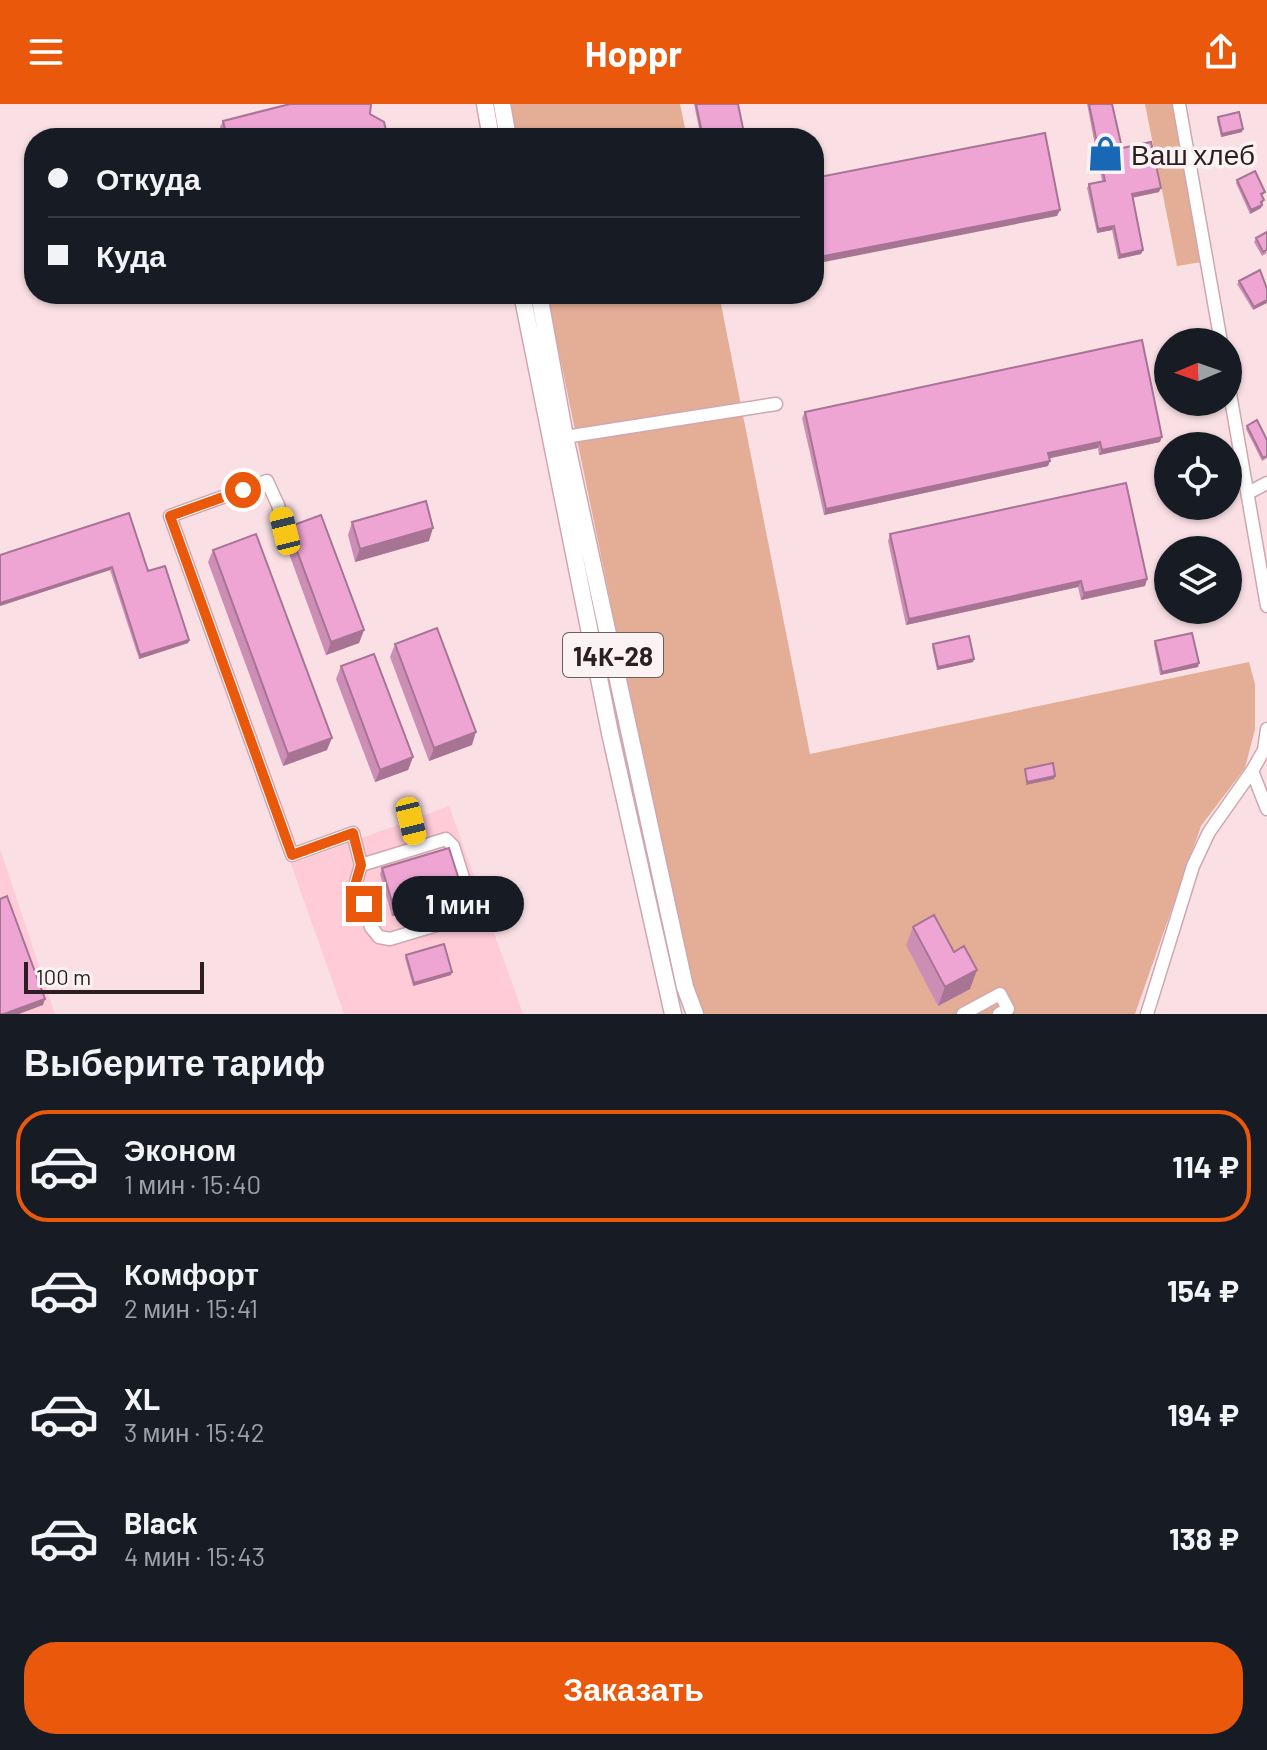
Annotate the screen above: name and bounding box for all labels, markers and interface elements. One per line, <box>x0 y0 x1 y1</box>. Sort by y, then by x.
icon: menu <box>24 30 68 74</box>
icon: share <box>1199 30 1243 74</box>
text: Hoppr <box>585 31 682 74</box>
shop icon: Ваш хлеб <box>1086 135 1124 173</box>
place label: Ваш хлеб <box>1131 137 1255 171</box>
text: Откуда <box>96 160 201 196</box>
text: Куда <box>96 237 166 273</box>
north arrow <box>1154 328 1242 416</box>
map controls <box>1154 328 1242 624</box>
button: locate <box>1154 432 1242 520</box>
route start <box>225 472 261 508</box>
car <box>268 505 302 557</box>
button: layers <box>1154 536 1242 624</box>
road number: 14К-28 <box>563 633 663 677</box>
car <box>394 795 428 847</box>
callout: 1 мин <box>392 876 524 932</box>
route end <box>346 886 382 922</box>
text: 1 мин <box>425 888 491 919</box>
scale bar <box>24 958 204 994</box>
text: 100 m <box>36 963 91 989</box>
text: Выберите тариф <box>24 1040 325 1083</box>
icon: car <box>28 1130 100 1202</box>
text: Эконом <box>124 1131 237 1167</box>
text: 114 ₽ <box>1172 1148 1239 1184</box>
text: 1 мин · 15:40 <box>124 1168 261 1199</box>
icon: car <box>28 1254 100 1326</box>
text: Комфорт <box>124 1255 259 1291</box>
text: 154 ₽ <box>1167 1272 1239 1308</box>
text: 2 мин · 15:41 <box>124 1292 258 1323</box>
icon: car <box>28 1378 100 1450</box>
text: XL <box>124 1380 160 1416</box>
text: 194 ₽ <box>1167 1396 1239 1432</box>
text: 3 мин · 15:42 <box>124 1416 265 1447</box>
icon: car <box>28 1502 100 1574</box>
text: Black <box>124 1504 198 1540</box>
text: 138 ₽ <box>1169 1520 1239 1556</box>
text: 4 мин · 15:43 <box>124 1540 265 1571</box>
button: Заказать <box>24 1642 1243 1734</box>

